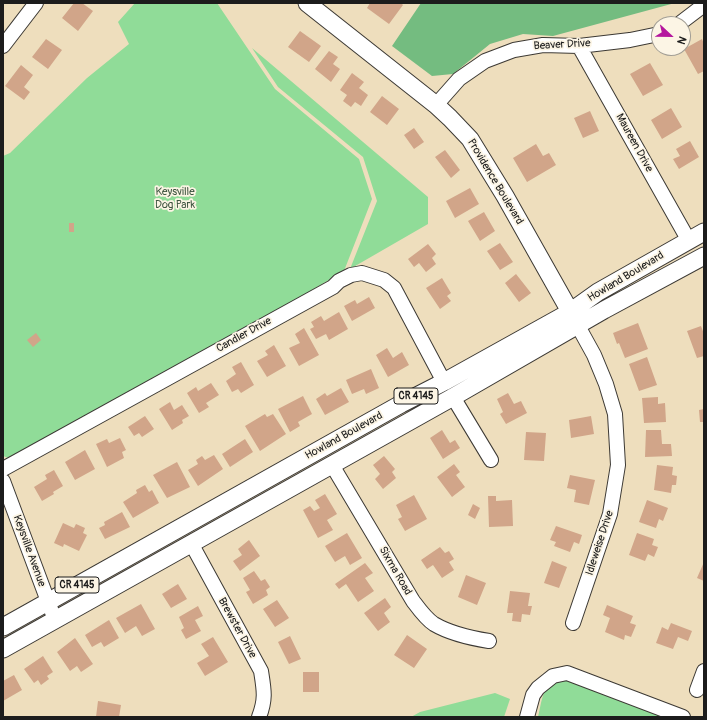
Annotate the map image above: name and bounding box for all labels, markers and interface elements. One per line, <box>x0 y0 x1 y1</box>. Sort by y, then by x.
north arrow <box>651 16 691 56</box>
text: N <box>674 34 689 46</box>
street label: Beaver Drive <box>533 37 591 53</box>
street label: Maureen Drive <box>613 111 655 175</box>
street label: Providence Boulevard <box>464 137 526 227</box>
park label: Keysville Dog Park <box>155 185 195 211</box>
street label: Howland Boulevard <box>586 249 666 305</box>
street label: Candler Drive <box>214 314 274 356</box>
road number: CR 4145 <box>394 388 438 404</box>
street label: Howland Boulevard <box>303 409 385 463</box>
street label: Idleweise Drive <box>583 509 617 577</box>
street label: Keysville Avenue <box>10 513 48 589</box>
street label: Sixma Road <box>376 544 414 598</box>
road number: CR 4145 <box>55 577 99 593</box>
street label: Brewster Drive <box>215 595 259 661</box>

